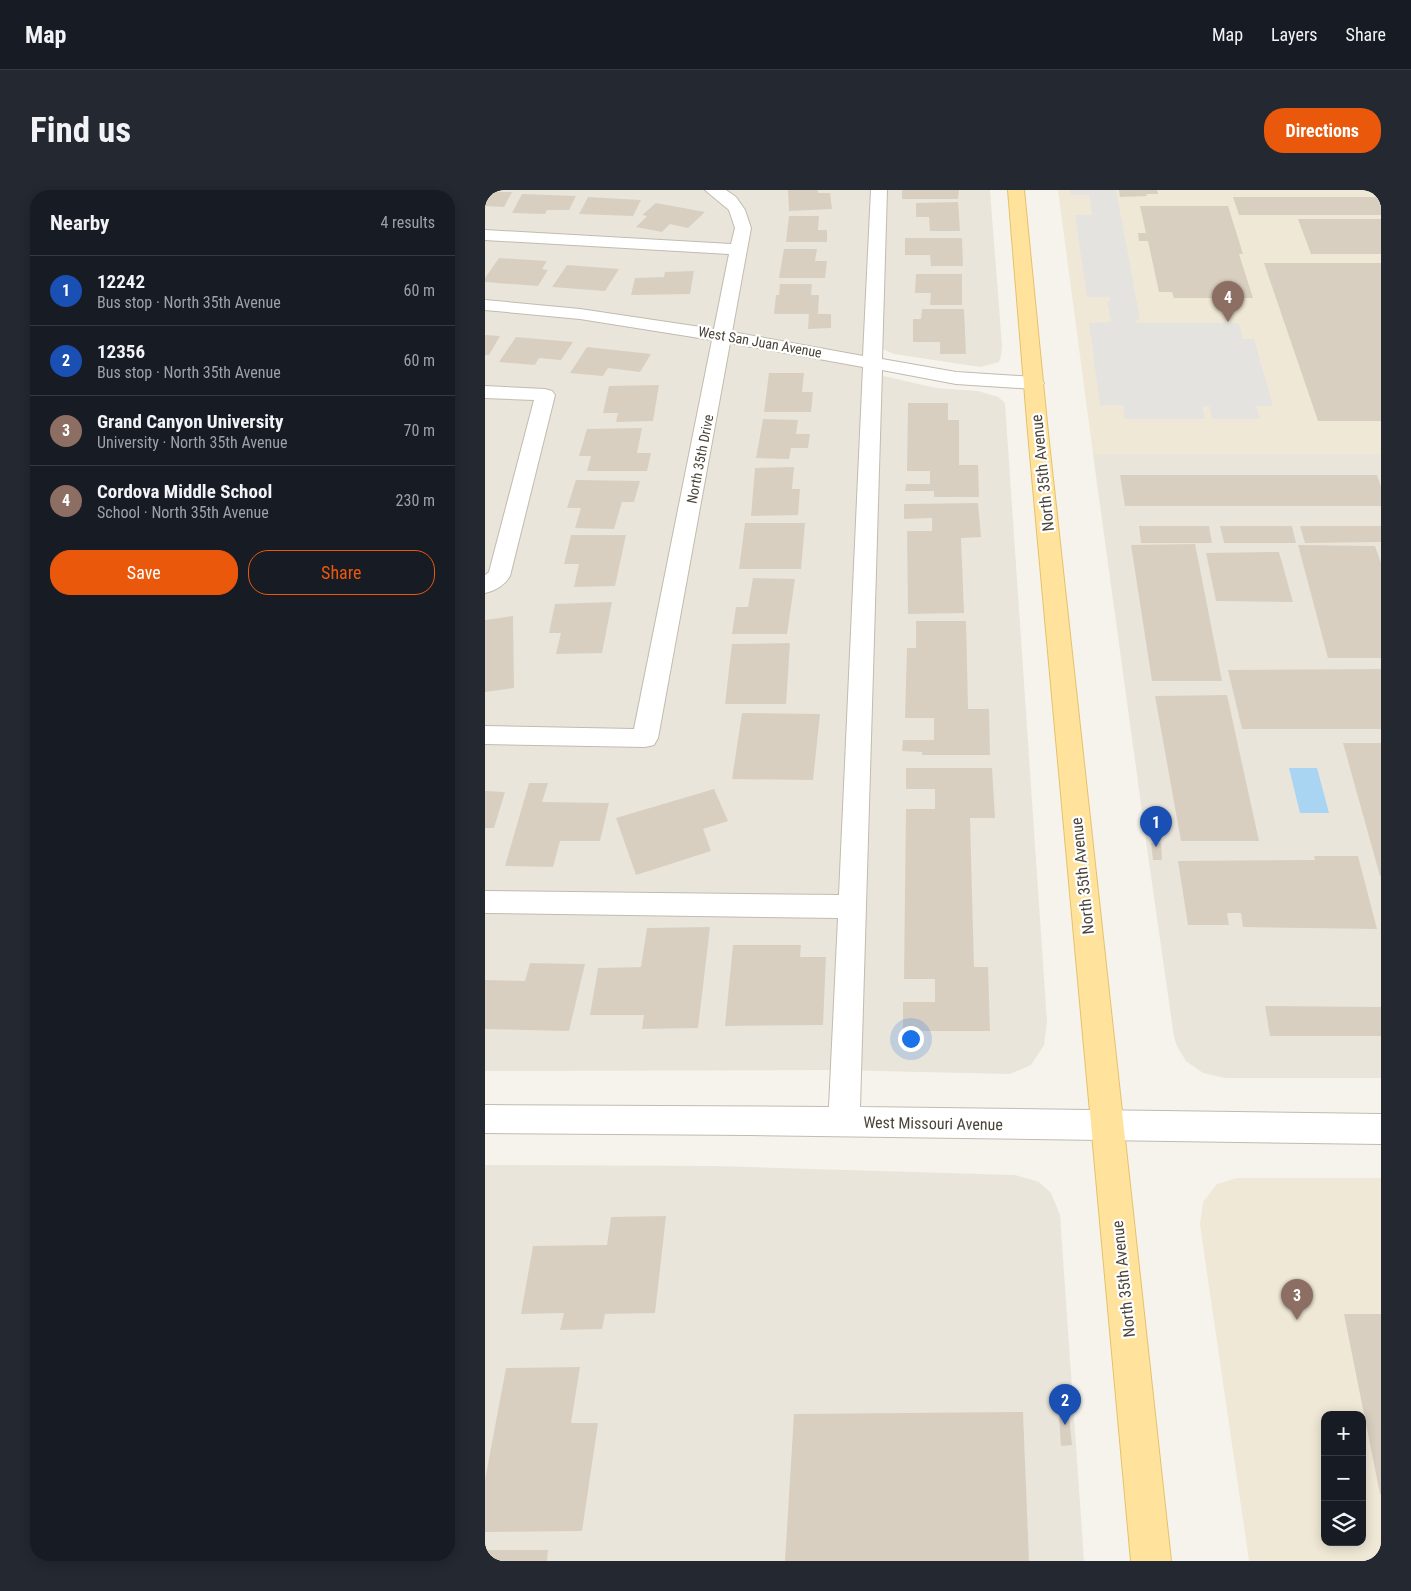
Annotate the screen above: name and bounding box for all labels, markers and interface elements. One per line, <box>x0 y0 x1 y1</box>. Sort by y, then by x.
text: Map <box>25 21 66 49</box>
text: Map <box>1212 24 1243 45</box>
text: Layers <box>1271 24 1318 45</box>
text: Share <box>1346 24 1386 45</box>
button: Directions <box>1264 108 1381 153</box>
text: Find us <box>30 110 131 151</box>
text: Nearby <box>50 211 109 235</box>
text: 4 results <box>380 213 435 232</box>
text: 12242 <box>97 270 145 293</box>
text: 1 <box>62 281 70 300</box>
text: 60 m <box>403 281 435 300</box>
pin: 4 <box>1212 281 1244 322</box>
text: Bus stop · North 35th Avenue <box>97 293 281 312</box>
street label: West San Juan Avenue <box>697 323 823 361</box>
text: 12356 <box>97 340 145 363</box>
text: 2 <box>62 351 70 370</box>
text: 60 m <box>403 351 435 370</box>
text: Bus stop · North 35th Avenue <box>97 363 281 382</box>
text: Grand Canyon University <box>97 410 283 433</box>
street label: North 35th Drive <box>684 413 717 505</box>
street label: North 35th Avenue <box>1027 414 1058 532</box>
text: 3 <box>62 421 70 440</box>
text: 70 m <box>403 421 435 440</box>
text: University · North 35th Avenue <box>97 433 287 452</box>
text: Cordova Middle School <box>97 480 272 503</box>
text: 4 <box>62 491 70 510</box>
text: 230 m <box>396 491 435 510</box>
text: School · North 35th Avenue <box>97 503 269 522</box>
button: Save <box>50 550 238 595</box>
button: Share <box>248 550 435 595</box>
pin: 1 <box>1140 806 1172 847</box>
street label: North 35th Avenue <box>1067 817 1098 935</box>
your location <box>898 1026 924 1052</box>
street label: West Missouri Avenue <box>863 1113 1003 1134</box>
street label: North 35th Avenue <box>1108 1220 1139 1338</box>
pin: 3 <box>1281 1279 1313 1320</box>
pin: 2 <box>1049 1384 1081 1425</box>
map controls <box>1321 1411 1366 1546</box>
button: + <box>1321 1411 1366 1456</box>
button: − <box>1321 1456 1366 1501</box>
button: layers <box>1321 1501 1366 1546</box>

